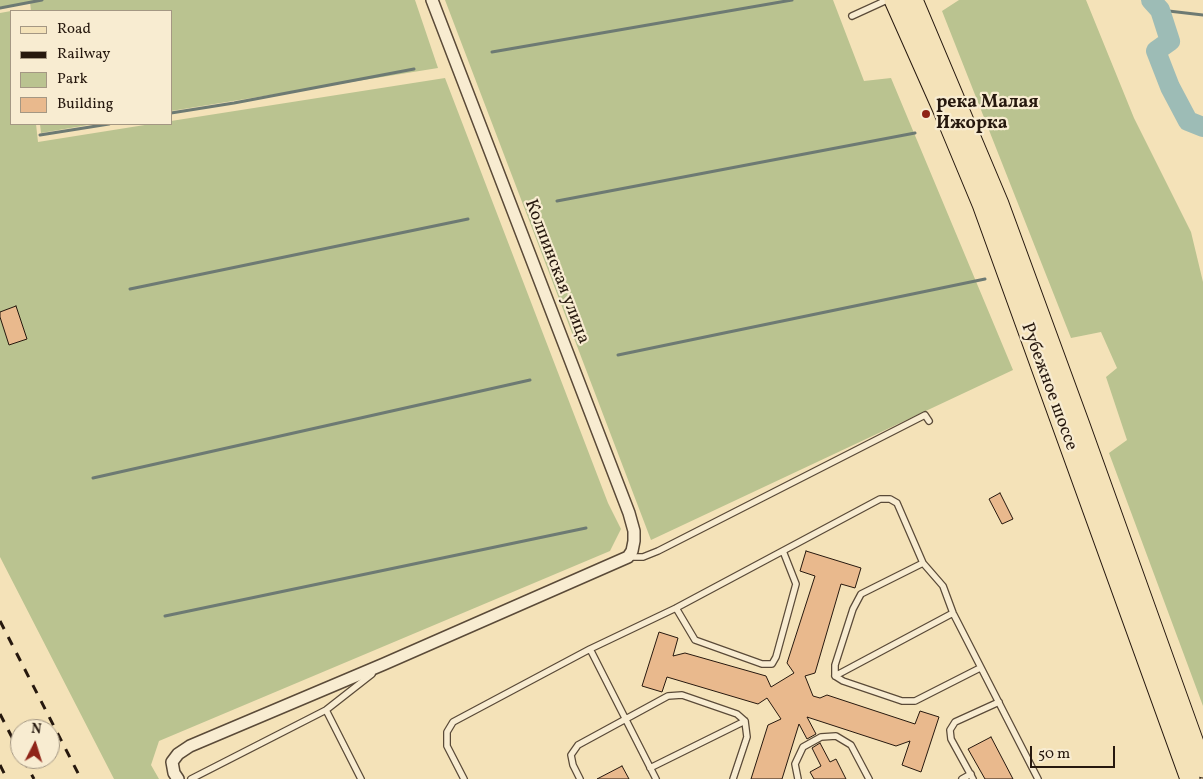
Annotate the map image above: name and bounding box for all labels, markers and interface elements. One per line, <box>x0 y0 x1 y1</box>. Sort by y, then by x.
legend <box>10 10 172 125</box>
text: Road <box>57 19 91 40</box>
text: Railway <box>57 44 110 65</box>
text: Park <box>57 69 88 90</box>
place label: река Малая Ижорка <box>936 93 1039 136</box>
text: Building <box>57 94 113 115</box>
marker: река Малая Ижорка <box>920 108 932 120</box>
street label: Колпинская улица <box>519 197 593 347</box>
street label: Рубежное шоссе <box>1015 320 1081 454</box>
north arrow <box>10 719 60 769</box>
text: N <box>30 720 42 739</box>
scale bar <box>1033 736 1118 768</box>
text: 50 m <box>1038 744 1070 765</box>

